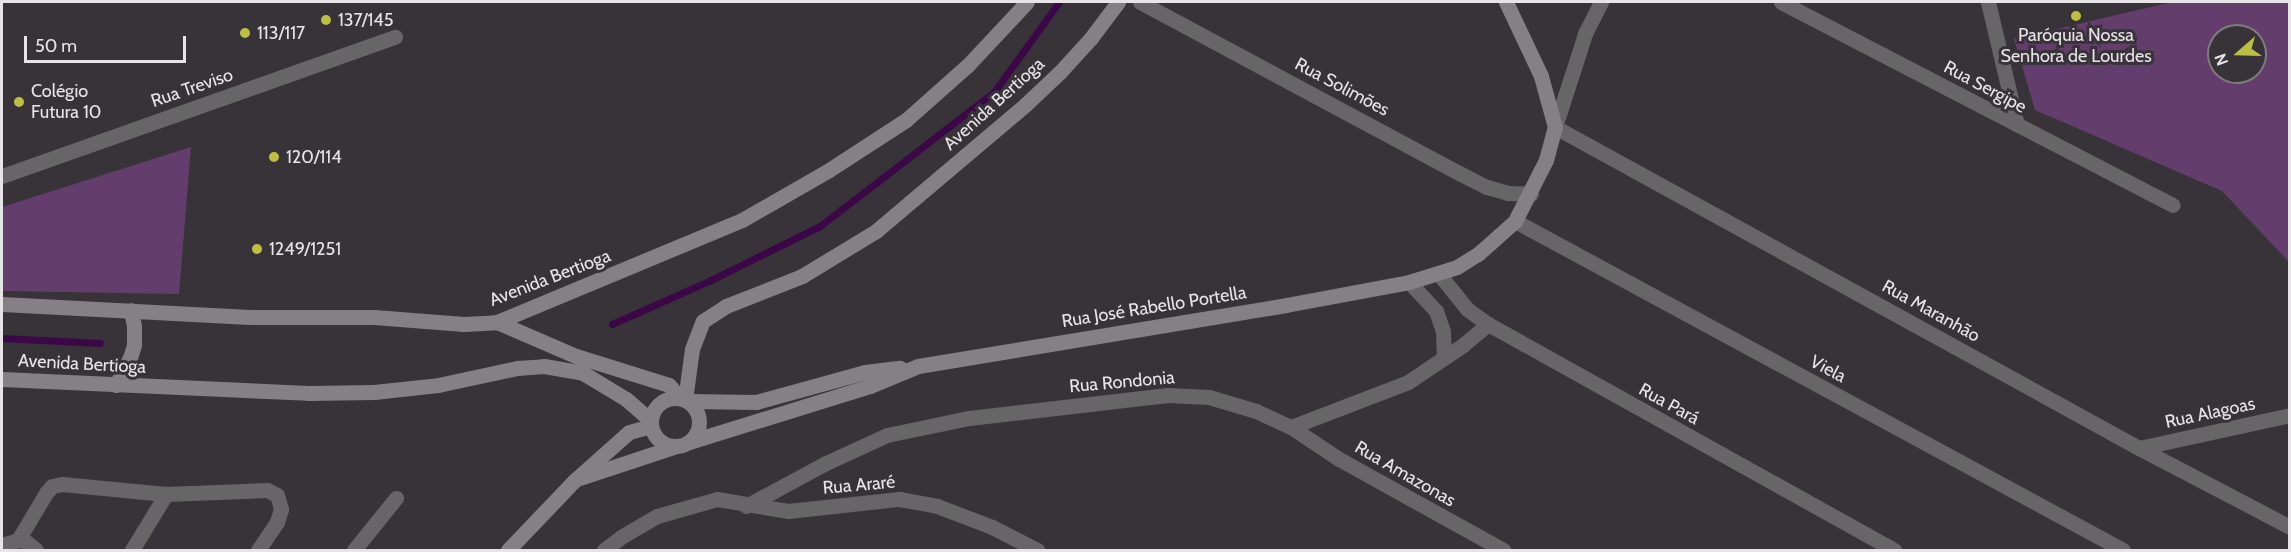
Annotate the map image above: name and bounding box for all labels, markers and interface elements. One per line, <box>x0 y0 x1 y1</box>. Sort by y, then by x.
place label: 137/145 <box>338 9 393 31</box>
marker: Paróquia Nossa Senhora de Lourdes <box>2069 9 2083 23</box>
marker: 137/145 <box>319 13 333 27</box>
place label: 113/117 <box>257 22 305 44</box>
scale bar <box>27 24 189 62</box>
north arrow <box>2207 24 2267 84</box>
place label: Paróquia Nossa Senhora de Lourdes <box>2000 25 2152 68</box>
marker: 113/117 <box>238 26 252 40</box>
text: 50 m <box>35 35 77 57</box>
text: N <box>2211 51 2232 68</box>
street label: Avenida Bertioga <box>939 53 1049 155</box>
street label: Rua Solimões <box>1291 53 1393 121</box>
street label: Rua Sergipe <box>1940 56 2030 118</box>
street label: Rua Treviso <box>148 64 236 112</box>
place label: Colégio Futura 10 <box>31 81 101 124</box>
marker: Colégio Futura 10 <box>12 95 26 109</box>
place label: 120/114 <box>286 146 342 168</box>
marker: 120/114 <box>267 150 281 164</box>
place label: 1249/1251 <box>269 238 341 260</box>
marker: 1249/1251 <box>250 242 264 256</box>
street label: Avenida Bertioga <box>486 245 614 311</box>
street label: Rua Maranhão <box>1878 275 1984 347</box>
street label: Rua José Rabello Portella <box>1060 282 1248 332</box>
street label: Avenida Bertioga <box>18 350 146 378</box>
street label: Viela <box>1806 351 1850 387</box>
street label: Rua Rondonia <box>1068 367 1176 397</box>
street label: Rua Pará <box>1635 379 1703 429</box>
street label: Rua Alagoas <box>2163 393 2257 433</box>
street label: Rua Amazonas <box>1351 436 1459 512</box>
street label: Rua Araré <box>822 471 896 499</box>

